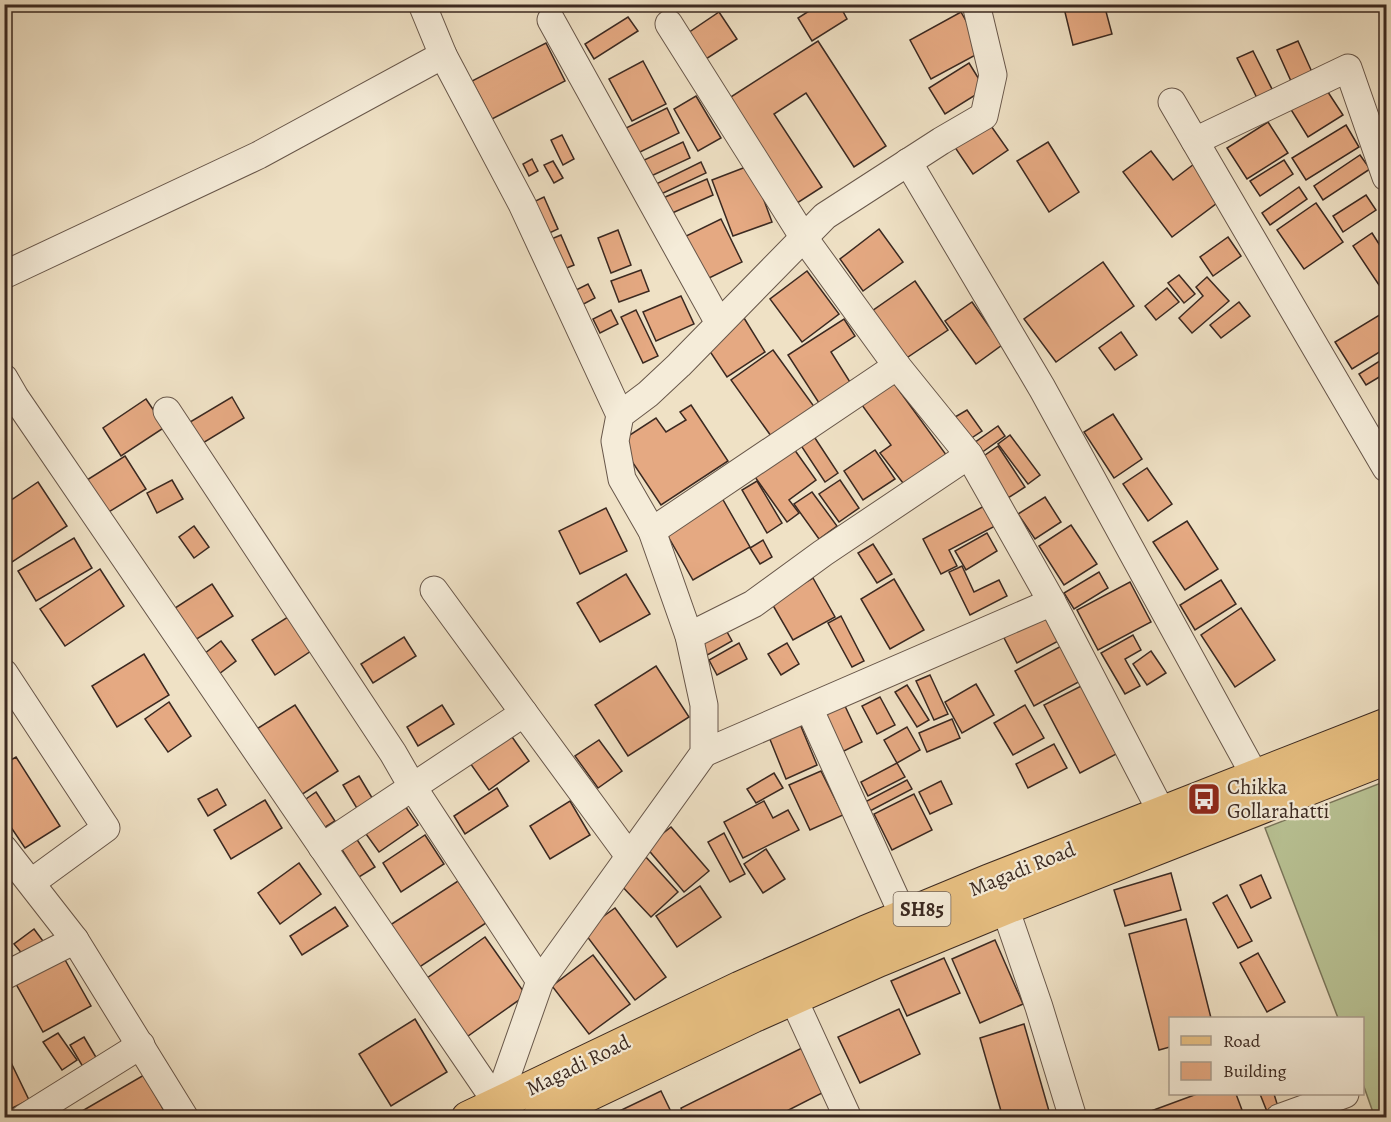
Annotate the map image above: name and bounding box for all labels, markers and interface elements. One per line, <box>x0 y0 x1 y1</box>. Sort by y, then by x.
place label: Chikka Gollarahatti <box>1227 773 1330 825</box>
bus stop icon: Chikka Gollarahatti <box>1186 781 1222 817</box>
street label: Magadi Road <box>965 835 1080 903</box>
road number: SH85 <box>894 892 950 926</box>
legend <box>1169 1017 1364 1095</box>
street label: Magadi Road <box>521 1027 635 1102</box>
text: Road <box>1223 1029 1261 1053</box>
text: Building <box>1223 1059 1287 1083</box>

